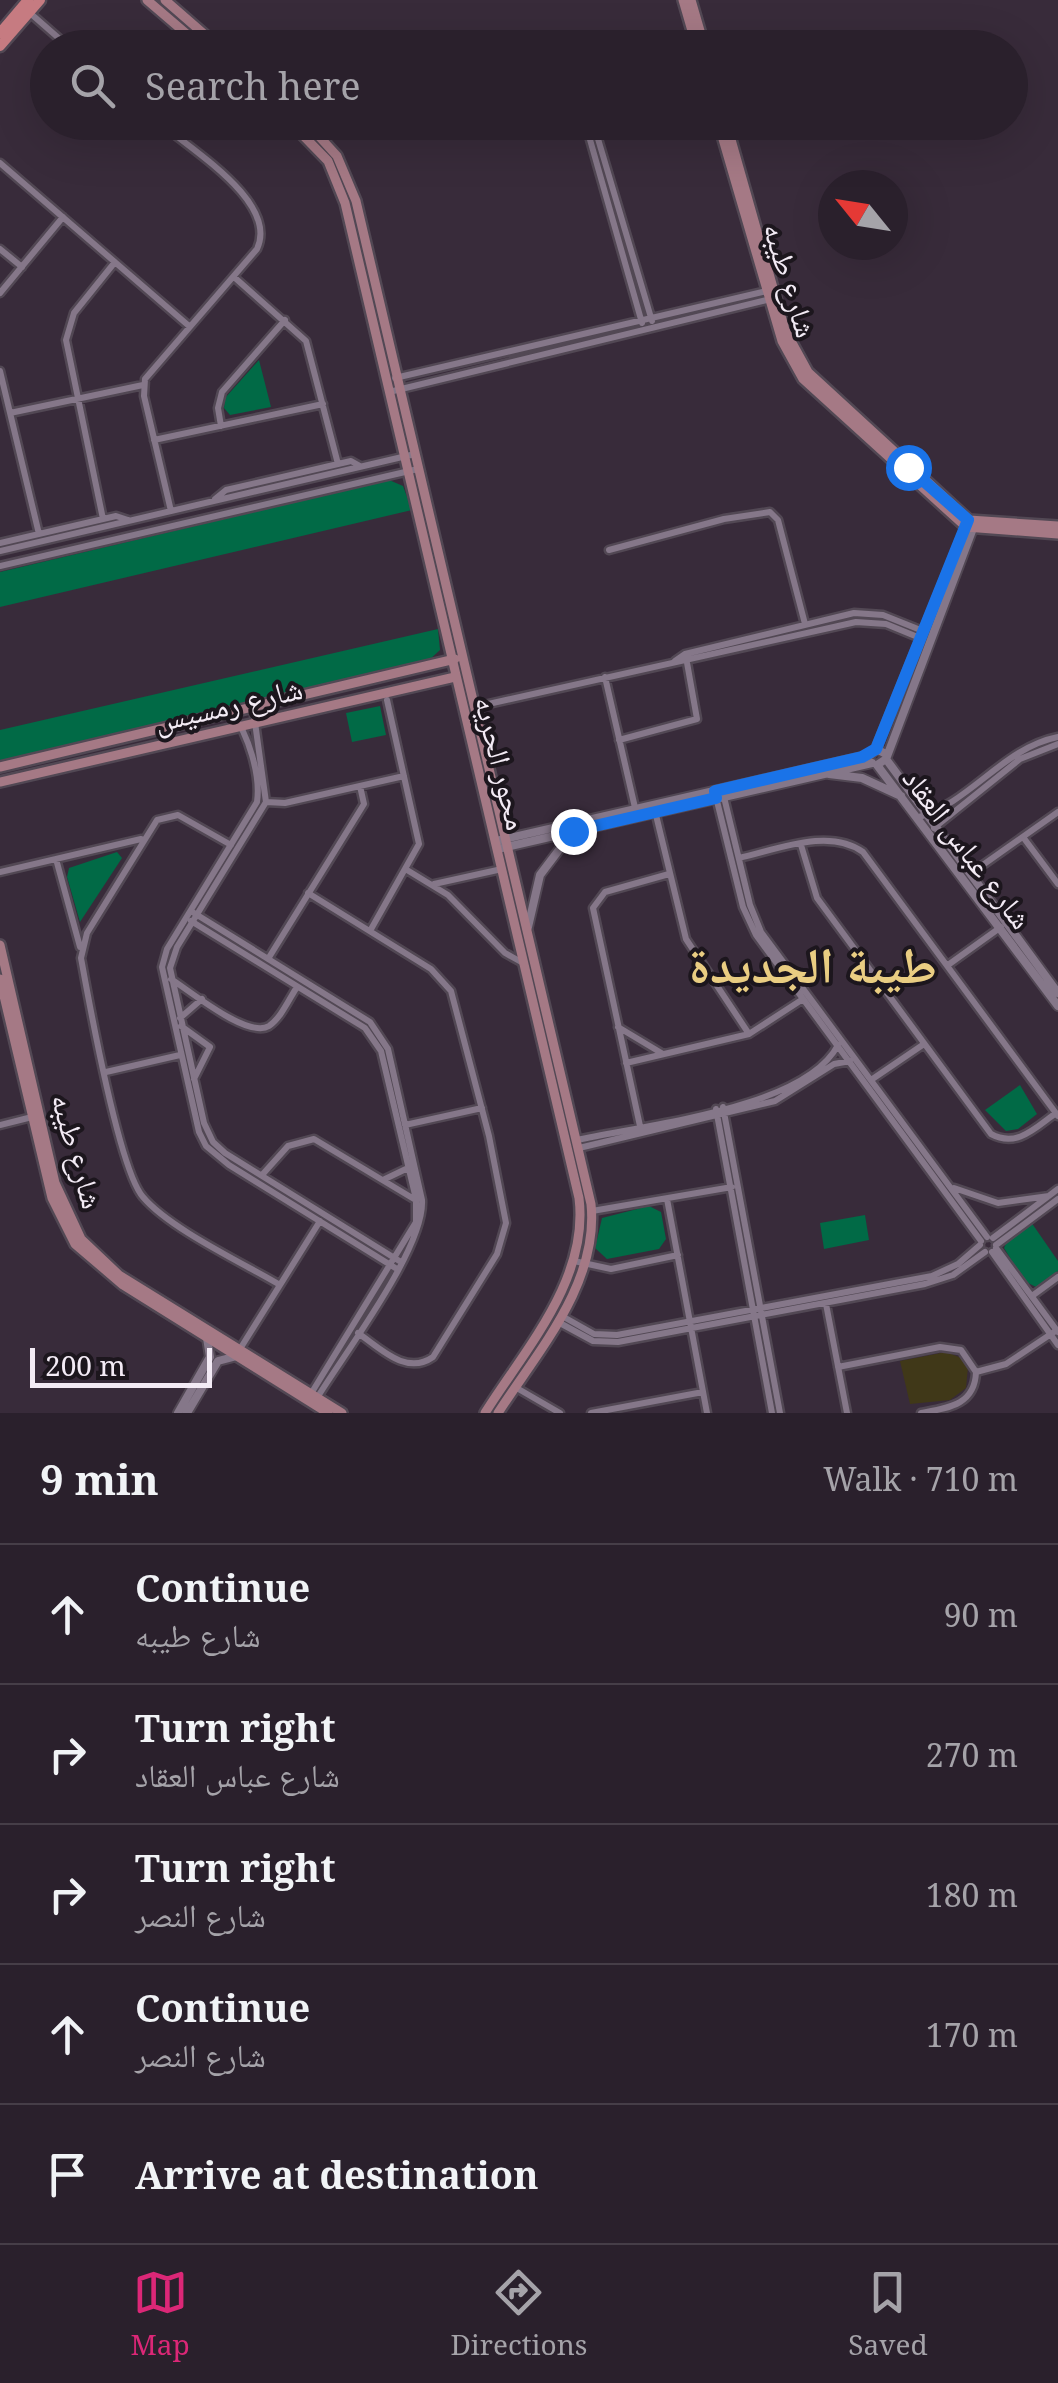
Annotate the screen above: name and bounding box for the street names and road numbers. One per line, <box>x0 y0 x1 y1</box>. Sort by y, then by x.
street label: شارع طيبه <box>754 218 828 342</box>
street label: شارع رمسيس <box>150 667 306 741</box>
street label: محور الحريه <box>466 692 538 834</box>
street label: شارع عباس العقاد <box>894 759 1042 937</box>
street label: شارع طيبه <box>42 1089 114 1213</box>

